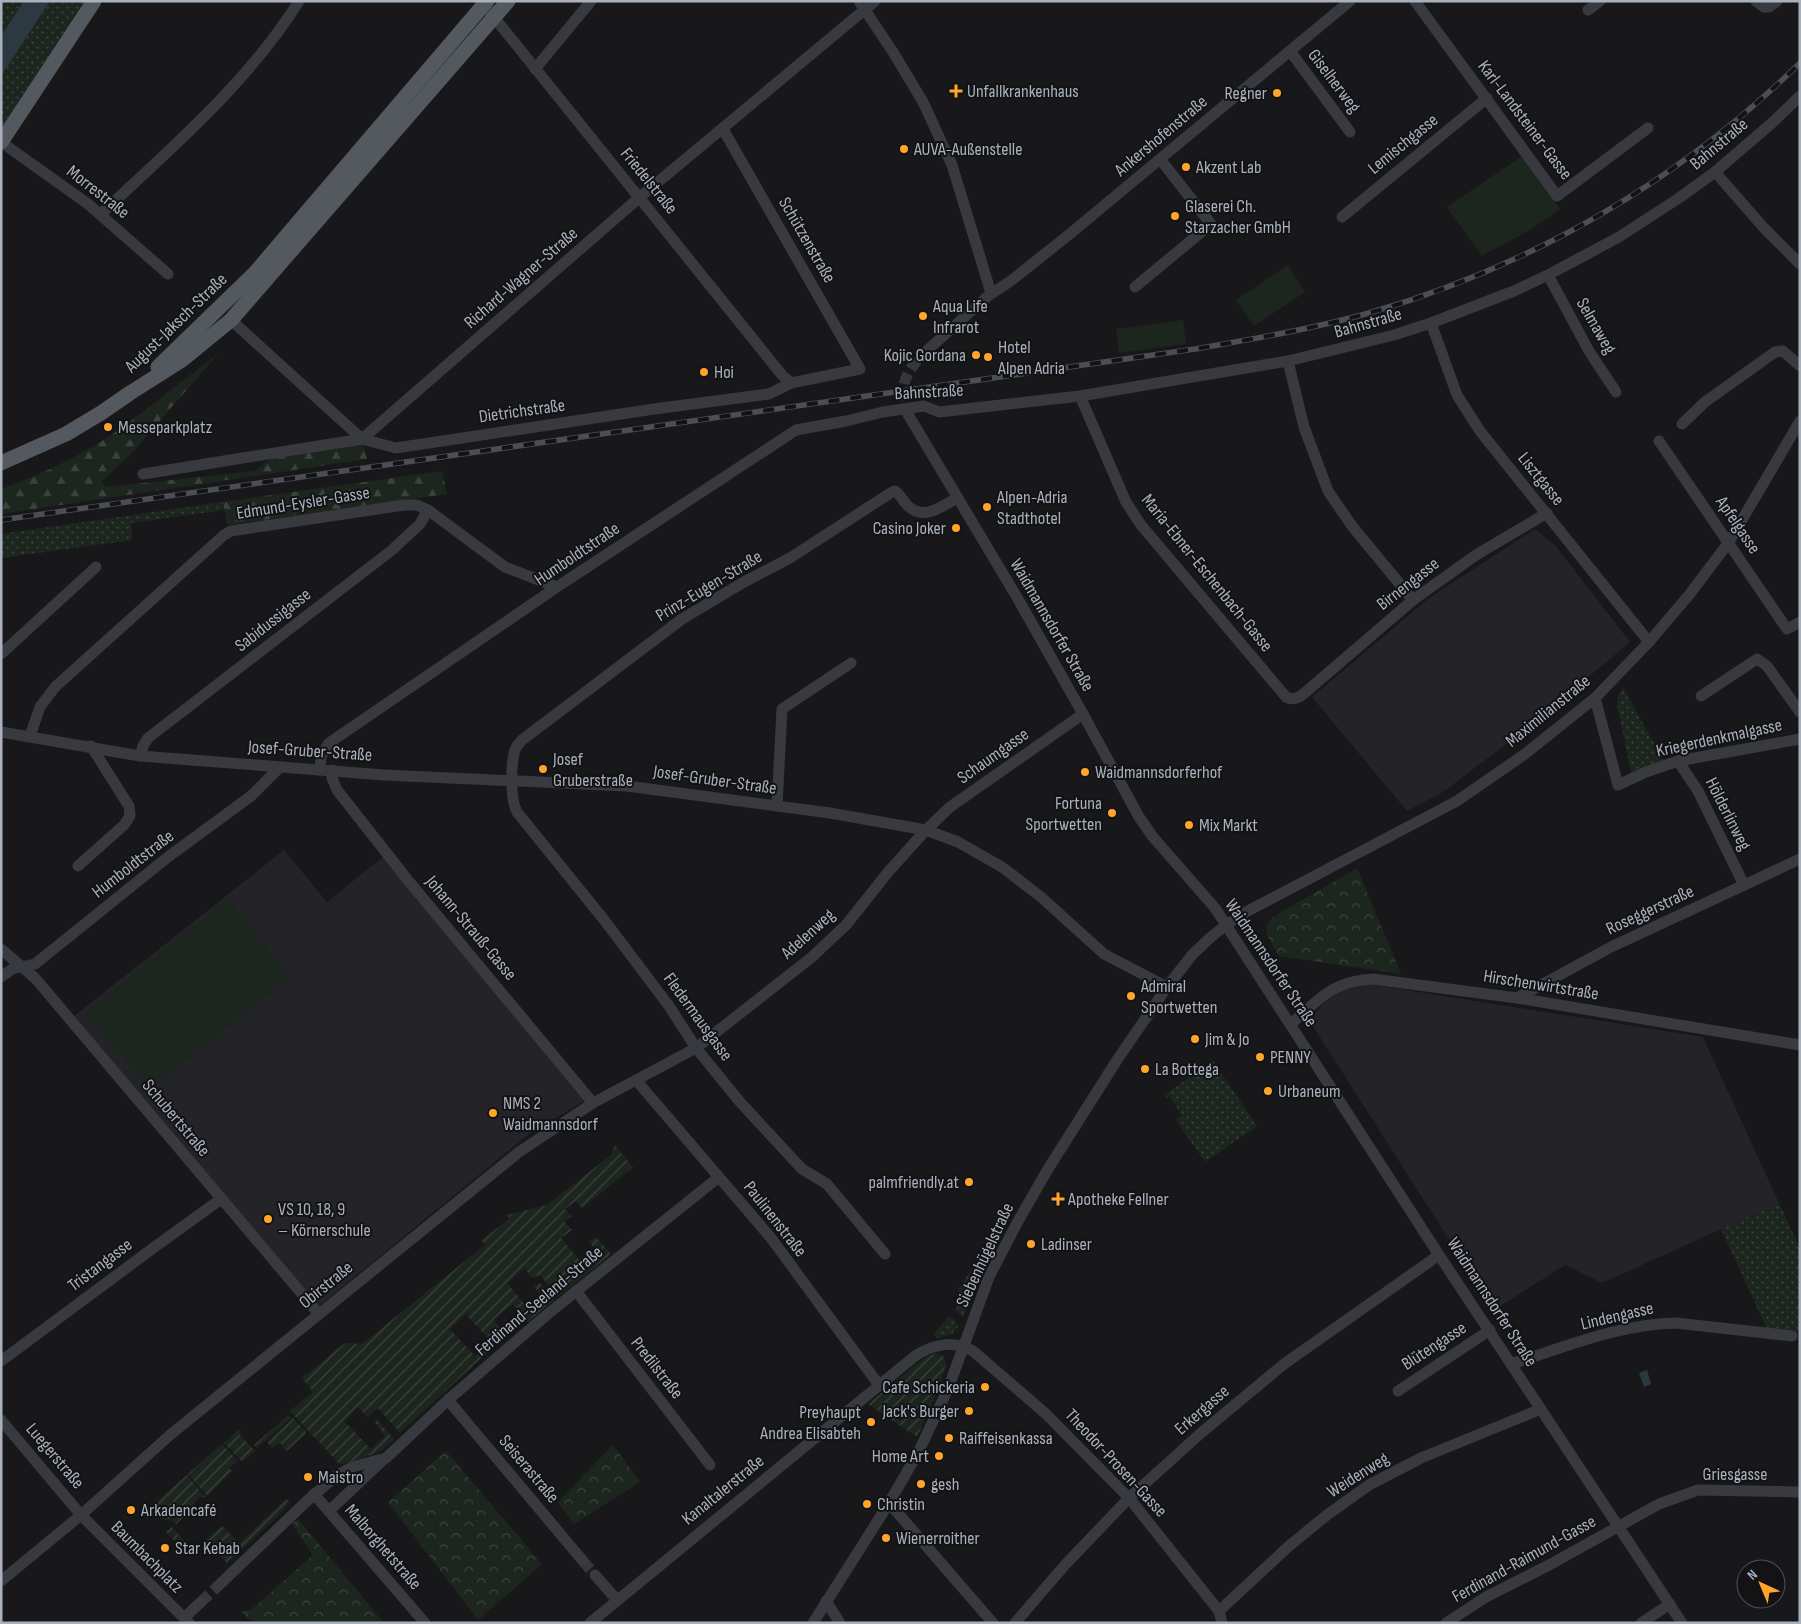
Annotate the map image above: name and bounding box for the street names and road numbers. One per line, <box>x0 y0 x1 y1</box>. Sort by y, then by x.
street label: Giselherweg <box>1303 45 1365 117</box>
street label: Karl-Landsteiner-Gasse <box>1473 56 1577 184</box>
street label: Ankershofenstraße <box>1110 91 1212 181</box>
street label: Lemischgasse <box>1364 109 1442 179</box>
street label: Bahnstraße <box>1686 114 1752 174</box>
street label: Friedelstraße <box>616 144 682 218</box>
street label: Morrestraße <box>62 161 134 223</box>
street label: Schützenstraße <box>774 193 840 287</box>
street label: Richard-Wagner-Straße <box>460 223 582 333</box>
street label: August-Jaksch-Straße <box>120 269 231 378</box>
street label: Selmaweg <box>1572 294 1620 358</box>
street label: Bahnstraße <box>1332 303 1404 343</box>
street label: Bahnstraße <box>894 380 964 404</box>
street label: Dietrichstraße <box>478 395 566 427</box>
street label: Lisztgasse <box>1513 448 1569 510</box>
street label: Edmund-Eysler-Gasse <box>235 482 371 524</box>
street label: Maria-Ebner-Eschenbach-Gasse <box>1137 490 1277 656</box>
street label: Apfelgasse <box>1711 491 1765 558</box>
street label: Humboldtstraße <box>531 518 623 590</box>
street label: Prinz-Eugen-Straße <box>652 546 766 626</box>
street label: Birnengasse <box>1373 553 1443 615</box>
street label: Waidmannsdorfer Straße <box>1006 555 1098 695</box>
street label: Sabidussigasse <box>231 584 315 656</box>
street label: Maximilianstraße <box>1501 670 1595 752</box>
street label: Kriegerdenkmalgasse <box>1654 714 1784 762</box>
street label: Schaumgasse <box>953 724 1033 788</box>
street label: Josef-Gruber-Straße <box>246 736 373 766</box>
street label: Josef-Gruber-Straße <box>651 761 778 799</box>
street label: Hölderlinweg <box>1701 774 1755 854</box>
street label: Humboldtstraße <box>88 826 178 902</box>
street label: Johann-Strauß-Gasse <box>420 871 521 985</box>
street label: Roseggerstraße <box>1603 881 1697 939</box>
street label: Waidmannsdorfer Straße <box>1220 895 1322 1031</box>
street label: Adelenweg <box>776 904 839 964</box>
street label: Hirschenwirtstraße <box>1482 966 1600 1004</box>
street label: Fledermausgasse <box>659 969 737 1065</box>
street label: Schubertstraße <box>138 1075 214 1161</box>
street label: Paulinenstraße <box>739 1177 811 1261</box>
street label: Siebenhügelstraße <box>952 1200 1018 1310</box>
street label: Tristangasse <box>64 1234 136 1296</box>
street label: Waidmannsdorfer Straße <box>1442 1234 1542 1370</box>
street label: Ferdinand-Seeland-Straße <box>471 1242 607 1360</box>
street label: Obirstraße <box>295 1257 357 1313</box>
street label: Lindengasse <box>1579 1297 1655 1335</box>
street label: Blütengasse <box>1398 1317 1470 1375</box>
street label: Predilstraße <box>626 1333 688 1403</box>
street label: Erkergasse <box>1171 1381 1233 1439</box>
street label: Theodor-Prosen-Gasse <box>1061 1405 1171 1521</box>
street label: Luegerstraße <box>21 1419 89 1493</box>
street label: Seiserastraße <box>494 1431 564 1507</box>
street label: Weidenweg <box>1323 1448 1393 1502</box>
street label: Kanaltalerstraße <box>678 1451 768 1529</box>
street label: Griesgasse <box>1703 1464 1767 1485</box>
street label: Malborghetstraße <box>340 1500 426 1594</box>
street label: Ferdinand-Raimund-Gasse <box>1448 1511 1600 1607</box>
street label: Baumbachplatz <box>107 1517 188 1598</box>

